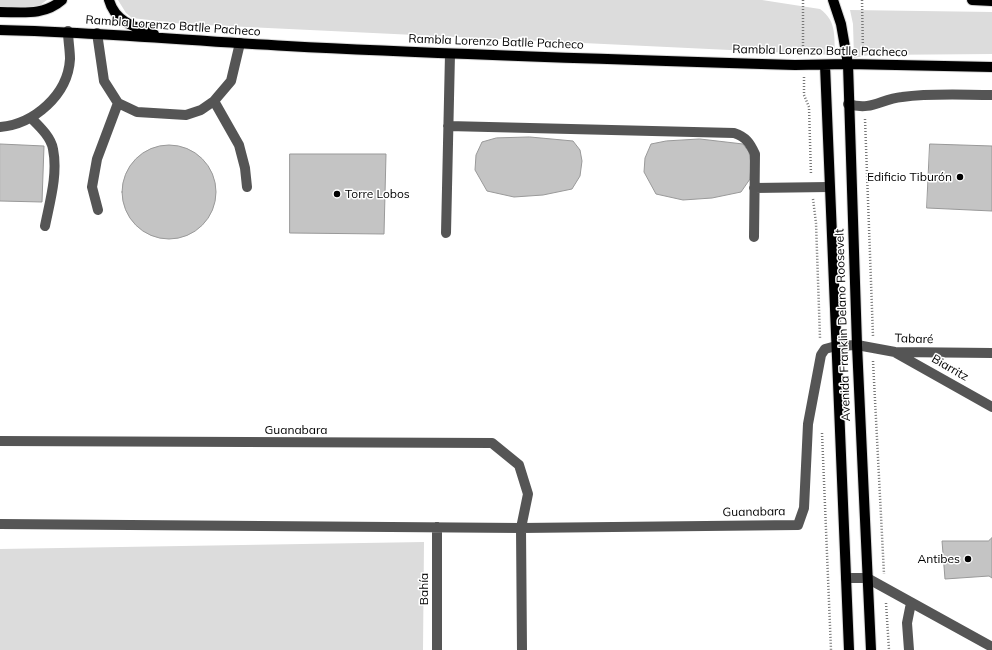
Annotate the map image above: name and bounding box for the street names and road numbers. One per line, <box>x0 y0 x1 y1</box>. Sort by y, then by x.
street label: Rambla Lorenzo Batlle Pacheco <box>85 13 261 39</box>
street label: Rambla Lorenzo Batlle Pacheco <box>408 32 584 52</box>
street label: Rambla Lorenzo Batlle Pacheco <box>732 42 908 60</box>
street label: Avenida Franklin Delano Roosevelt <box>832 228 854 422</box>
street label: Tabaré <box>894 331 934 347</box>
street label: Biarritz <box>929 352 971 384</box>
street label: Guanabara <box>264 423 328 437</box>
street label: Guanabara <box>722 504 786 520</box>
street label: Bahía <box>417 573 431 605</box>

